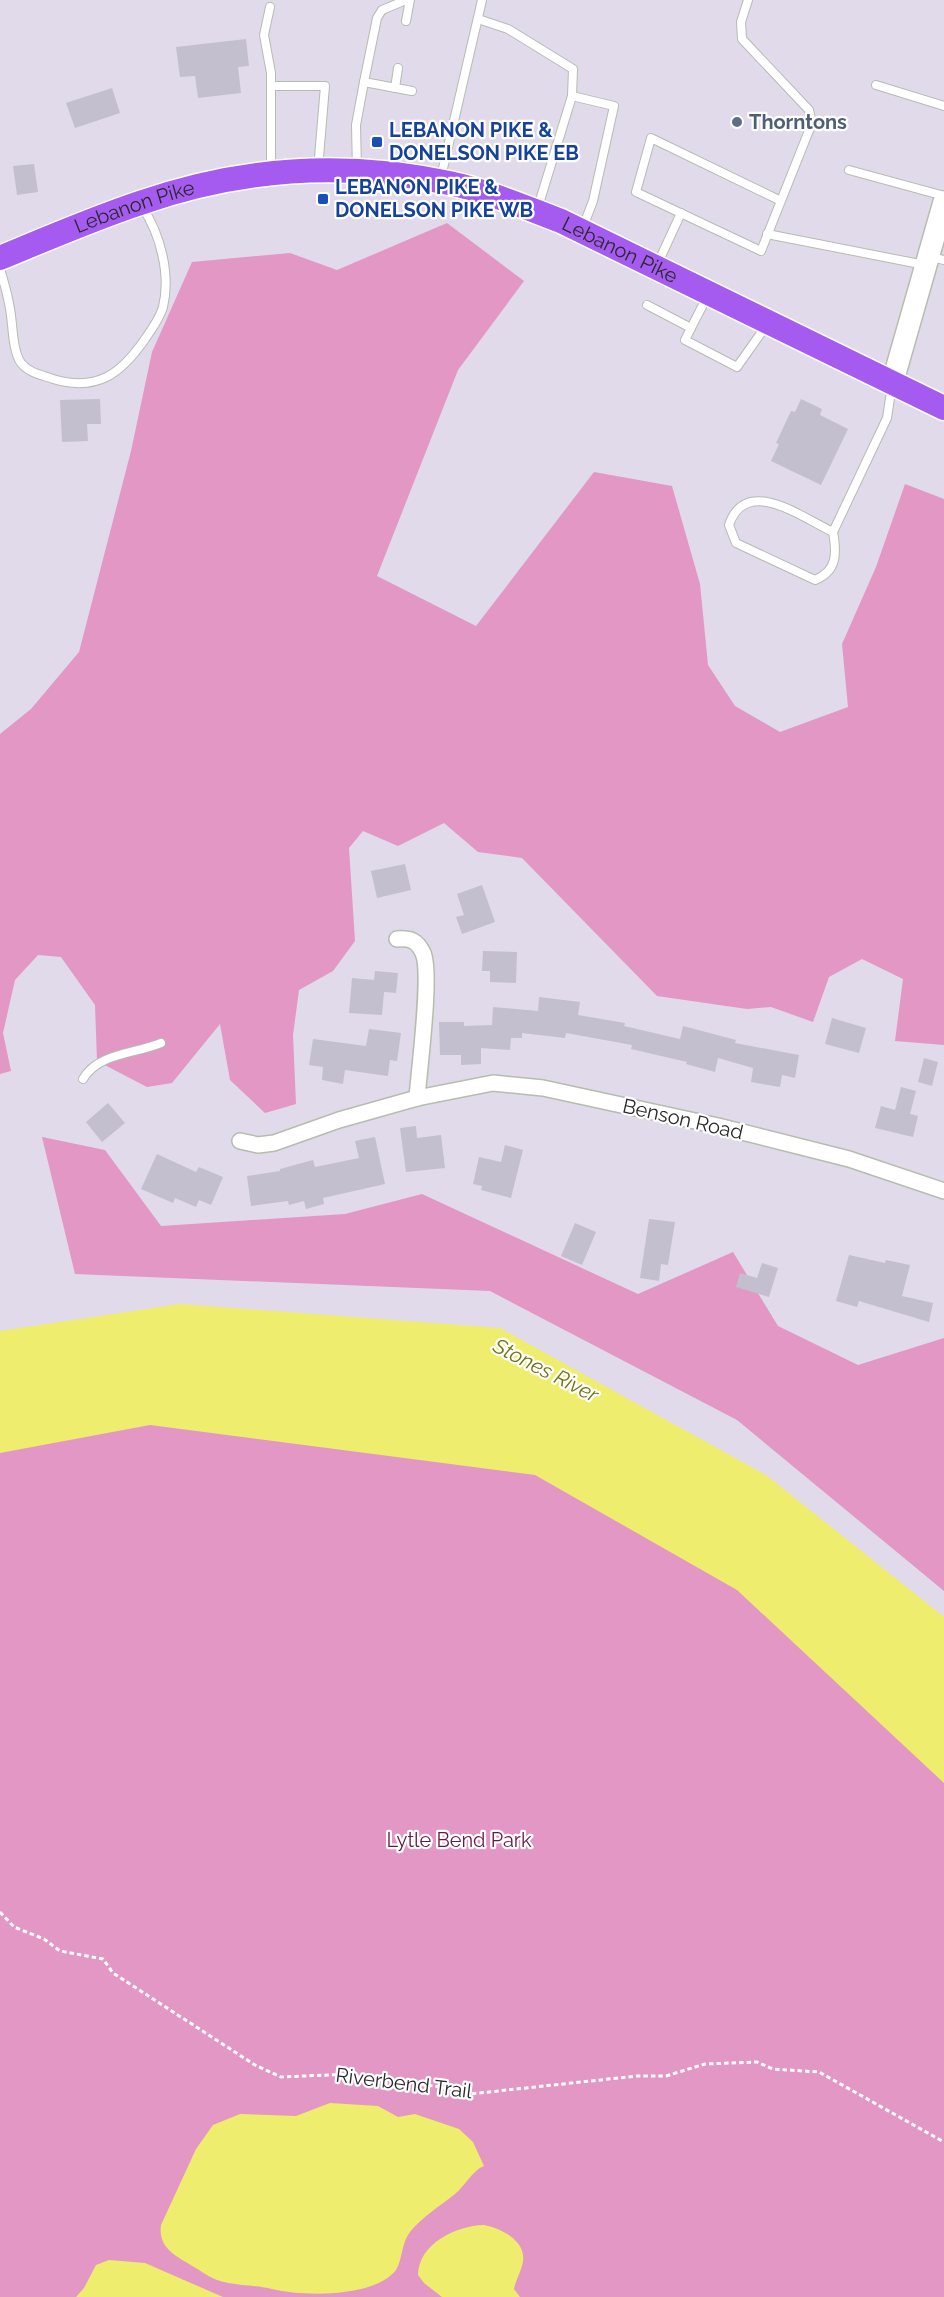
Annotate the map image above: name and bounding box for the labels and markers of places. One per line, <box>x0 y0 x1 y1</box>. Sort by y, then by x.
place label: Thorntons <box>749 110 847 134</box>
marker: Thorntons <box>730 115 744 129</box>
place label: LEBANON PIKE & DONELSON PIKE EB <box>389 118 579 165</box>
marker: LEBANON PIKE & DONELSON PIKE EB <box>370 135 384 149</box>
place label: LEBANON PIKE & DONELSON PIKE WB <box>335 175 533 222</box>
marker: LEBANON PIKE & DONELSON PIKE WB <box>316 192 330 206</box>

